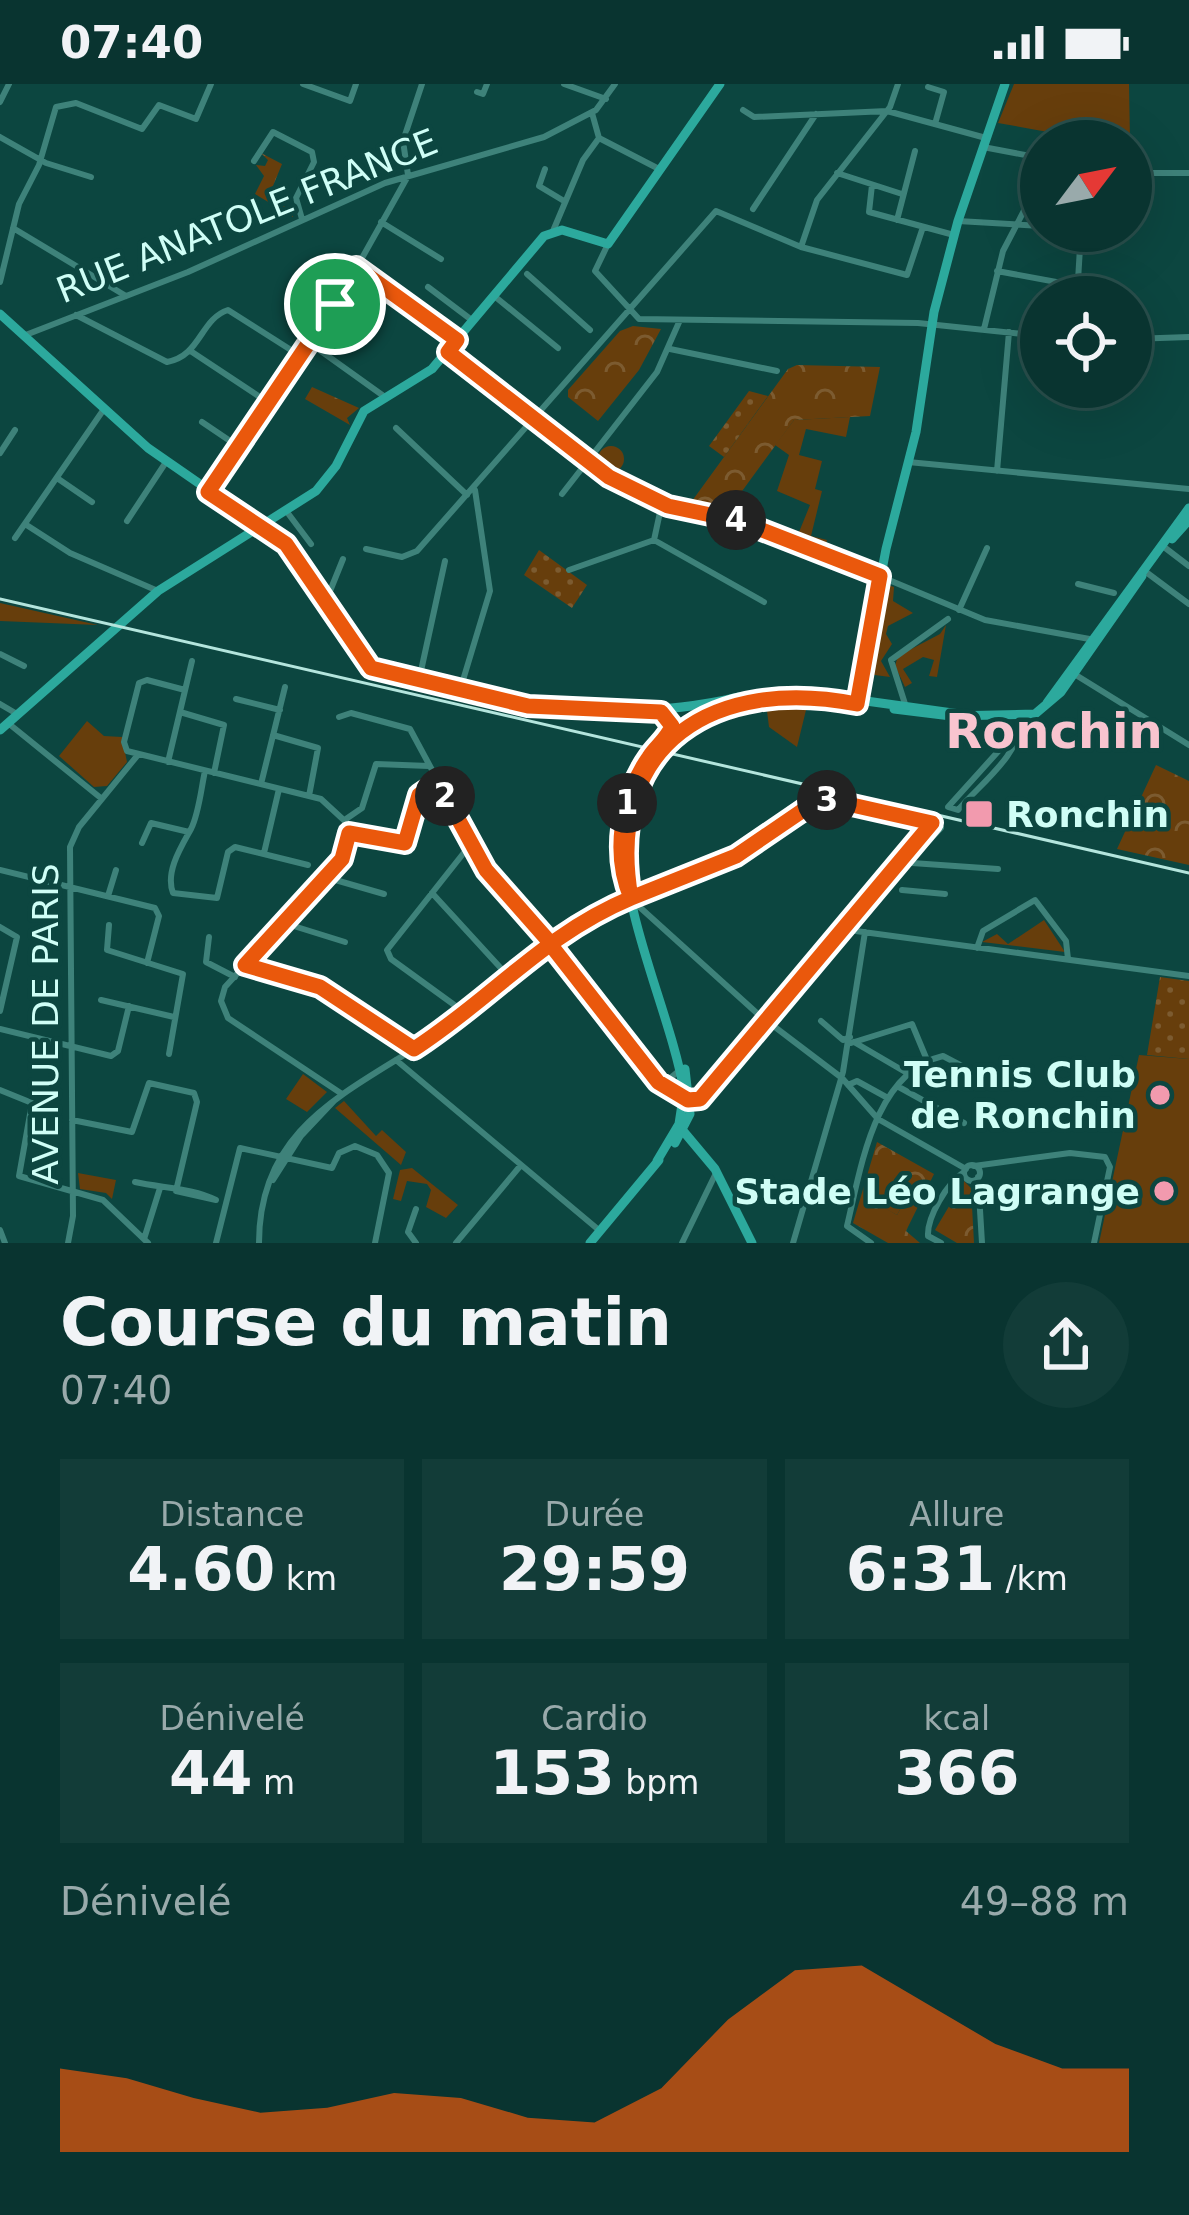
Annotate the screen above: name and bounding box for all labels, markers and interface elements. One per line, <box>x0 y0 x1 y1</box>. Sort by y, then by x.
text: 07:40 <box>60 16 203 69</box>
north arrow <box>1020 120 1152 252</box>
map controls <box>1020 120 1152 408</box>
street label: RUE ANATOLE FRANCE <box>51 121 443 311</box>
pin <box>284 253 386 355</box>
icon: arrive <box>302 271 368 337</box>
button: locate <box>1020 276 1152 408</box>
pin: 4 <box>706 490 766 550</box>
text: 4 <box>725 500 747 539</box>
district label: Ronchin <box>945 703 1163 759</box>
pin: 2 <box>415 766 475 826</box>
pin: 3 <box>797 770 857 830</box>
pin: 1 <box>597 773 657 833</box>
text: 2 <box>434 776 456 815</box>
text: 3 <box>816 780 838 819</box>
text: 1 <box>616 783 638 822</box>
place label: Ronchin <box>1006 794 1169 835</box>
marker: Ronchin <box>963 798 995 830</box>
street label: AVENUE DE PARIS <box>25 863 66 1185</box>
place label: Tennis Club de Ronchin <box>904 1054 1136 1136</box>
marker: Tennis Club de Ronchin <box>1147 1082 1173 1108</box>
place label: Stade Léo Lagrange <box>734 1171 1140 1212</box>
marker: Stade Léo Lagrange <box>1151 1178 1177 1204</box>
button: share <box>1003 1282 1129 1408</box>
text: Course du matin <box>60 1284 672 1361</box>
text: 07:40 <box>60 1368 172 1413</box>
text: Distance <box>160 1495 304 1534</box>
text: Durée <box>545 1495 644 1534</box>
text: Allure <box>909 1495 1004 1534</box>
text: 4.60 <box>127 1534 275 1604</box>
text: 29:59 <box>499 1534 690 1604</box>
text: 6:31 <box>846 1534 995 1604</box>
text: km <box>275 1559 337 1598</box>
text: /km <box>995 1559 1068 1598</box>
text: Dénivelé <box>160 1699 305 1738</box>
text: Cardio <box>541 1699 648 1738</box>
text: kcal <box>924 1699 990 1738</box>
text: 44 <box>169 1738 253 1808</box>
text: 153 <box>490 1738 615 1808</box>
text: 366 <box>894 1738 1019 1808</box>
text: m <box>253 1763 295 1802</box>
text: bpm <box>615 1763 699 1802</box>
text: Dénivelé <box>60 1879 231 1924</box>
text: 49–88 m <box>960 1879 1129 1924</box>

